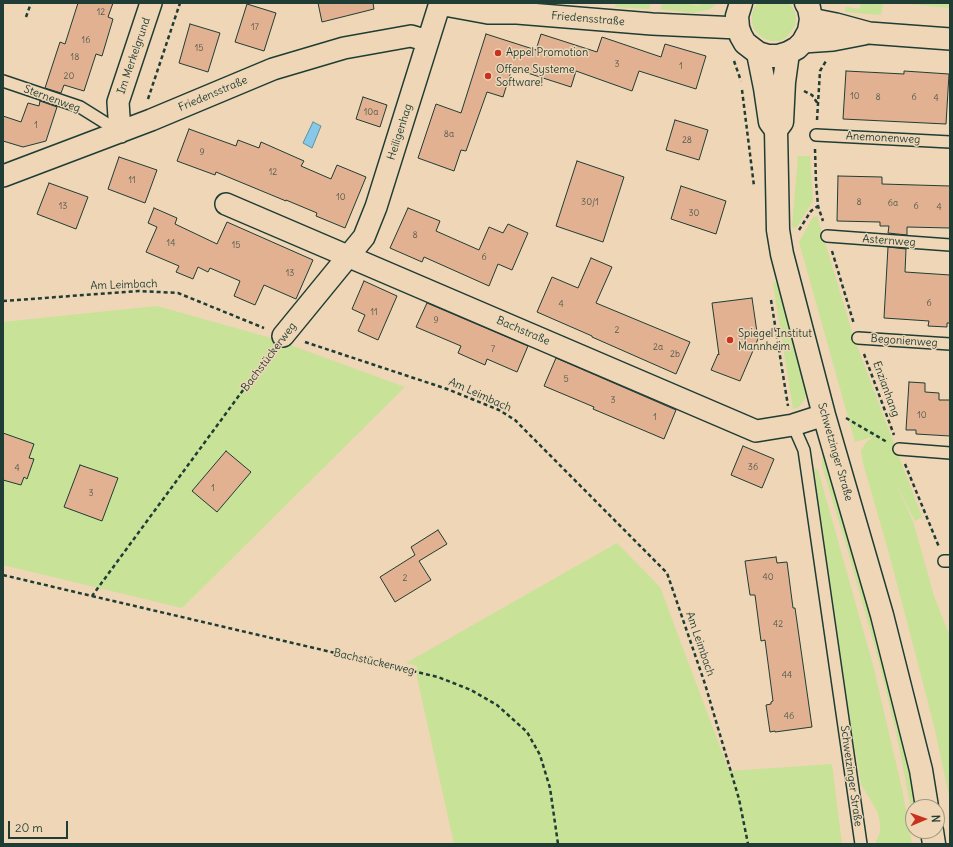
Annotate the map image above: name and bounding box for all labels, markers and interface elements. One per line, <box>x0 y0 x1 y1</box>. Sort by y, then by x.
house number: 12 <box>97 7 105 17</box>
street label: Friedensstraße <box>551 9 625 29</box>
street label: Im Merkelgrund <box>115 16 153 96</box>
house number: 17 <box>251 22 259 32</box>
house number: 16 <box>82 35 90 45</box>
house number: 15 <box>195 43 203 53</box>
place label: Appel Promotion <box>506 46 588 60</box>
marker: Appel Promotion <box>493 48 503 58</box>
house number: 18 <box>71 52 79 62</box>
house number: 3 <box>614 59 620 69</box>
house number: 1 <box>679 61 683 71</box>
place label: Offene Systeme Software! <box>496 63 575 89</box>
house number: 20 <box>64 71 74 81</box>
marker: Offene Systeme Software! <box>483 71 493 81</box>
street label: Friedensstraße <box>177 74 249 114</box>
street label: Sternenweg <box>22 83 82 115</box>
house number: 10 <box>850 91 860 101</box>
house number: 8 <box>875 92 881 102</box>
house number: 6 <box>911 92 917 102</box>
house number: 4 <box>933 93 939 103</box>
street label: Heiligenhag <box>385 102 415 162</box>
house number: 10a <box>364 107 378 117</box>
house number: 1 <box>34 120 38 130</box>
house number: 8a <box>444 129 454 139</box>
street label: Anemonenweg <box>845 129 921 147</box>
house number: 28 <box>682 135 692 145</box>
house number: 9 <box>199 147 205 157</box>
house number: 12 <box>269 167 277 177</box>
house number: 11 <box>128 175 136 185</box>
house number: 10 <box>336 192 346 202</box>
house number: 30/1 <box>581 197 599 207</box>
house number: 8 <box>856 197 862 207</box>
house number: 6a <box>888 198 898 208</box>
house number: 13 <box>59 201 67 211</box>
house number: 6 <box>913 201 919 211</box>
house number: 4 <box>936 202 942 212</box>
house number: 30 <box>688 208 700 218</box>
house number: 8 <box>412 230 418 240</box>
street label: Asternweg <box>862 233 916 249</box>
house number: 14 <box>167 238 175 248</box>
house number: 15 <box>232 240 240 250</box>
house number: 6 <box>481 252 487 262</box>
house number: 13 <box>286 268 294 278</box>
street label: Am Leimbach <box>90 277 158 293</box>
house number: 6 <box>926 298 932 308</box>
house number: 4 <box>558 299 564 309</box>
house number: 11 <box>370 307 378 317</box>
street label: Bachstraße <box>494 314 552 348</box>
house number: 9 <box>433 315 439 325</box>
street label: Bachstückerweg <box>239 320 299 394</box>
house number: 2 <box>615 325 619 335</box>
place label: Spiegel Institut Mannheim <box>738 327 812 353</box>
street label: Begonienweg <box>870 332 938 350</box>
marker: Spiegel Institut Mannheim <box>725 335 735 345</box>
house number: 2a <box>653 342 663 352</box>
house number: 7 <box>491 344 495 354</box>
house number: 2b <box>670 349 680 359</box>
street label: Enzianhang <box>870 359 902 419</box>
house number: 5 <box>563 374 569 384</box>
street label: Am Leimbach <box>447 375 513 415</box>
house number: 3 <box>610 395 616 405</box>
street label: Schwetzinger Straße <box>815 401 855 503</box>
house number: 10 <box>917 410 927 420</box>
house number: 1 <box>653 412 657 422</box>
house number: 36 <box>748 462 758 472</box>
house number: 4 <box>14 463 20 473</box>
house number: 1 <box>211 483 215 493</box>
house number: 3 <box>88 488 94 498</box>
house number: 40 <box>762 572 774 582</box>
house number: 2 <box>403 573 407 583</box>
street label: Am Leimbach <box>683 610 717 678</box>
house number: 42 <box>773 619 783 629</box>
street label: Bachstückerweg <box>332 646 416 678</box>
house number: 44 <box>782 670 792 680</box>
house number: 46 <box>784 711 794 721</box>
street label: Schwetzinger Straße <box>837 725 865 827</box>
north arrow <box>905 799 945 839</box>
scale bar <box>10 813 70 839</box>
text: N <box>929 815 943 823</box>
text: 20 m <box>15 820 43 835</box>

